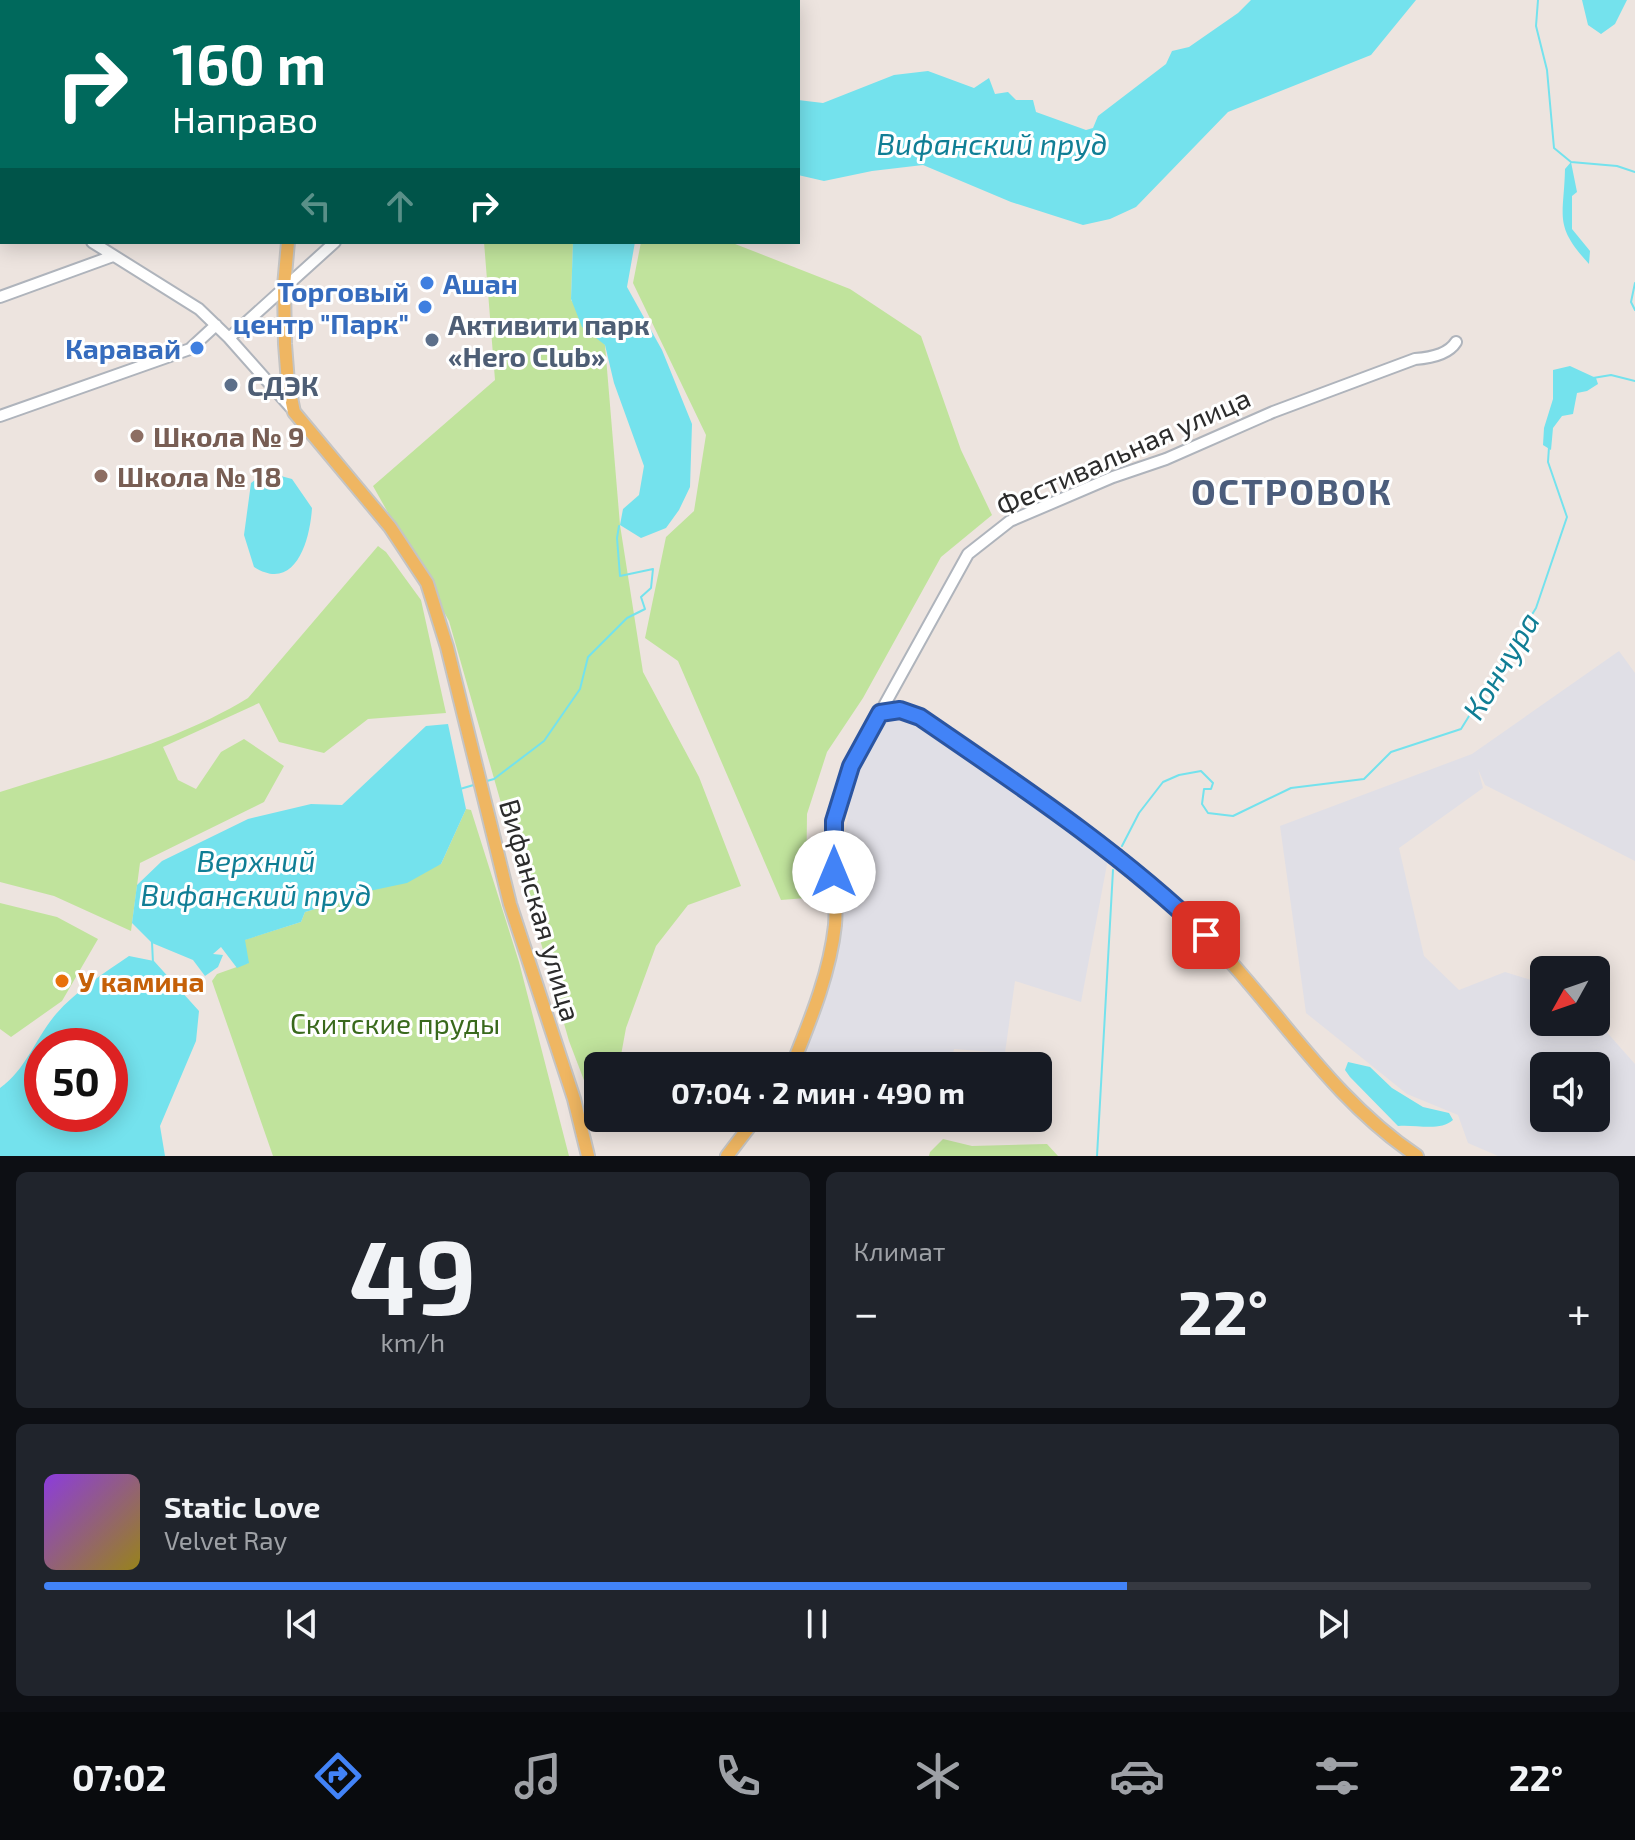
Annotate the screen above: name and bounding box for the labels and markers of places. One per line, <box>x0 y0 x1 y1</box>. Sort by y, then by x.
place label: Ашан <box>443 266 518 300</box>
place label: Торговый центр "Парк" <box>233 274 409 340</box>
marker: Ашан <box>418 274 436 292</box>
marker: Торговый центр "Парк" <box>416 298 434 316</box>
place label: Активити парк «Hero Club» <box>448 307 650 373</box>
place label: Каравай <box>65 331 181 365</box>
marker: Активити парк «Hero Club» <box>423 331 441 349</box>
marker: Каравай <box>188 339 206 357</box>
place label: СДЭК <box>247 368 319 402</box>
marker: СДЭК <box>222 376 240 394</box>
place label: Школа № 9 <box>153 419 305 453</box>
marker: Школа № 9 <box>128 427 146 445</box>
place label: Школа № 18 <box>117 459 282 493</box>
marker: Школа № 18 <box>92 467 110 485</box>
pin <box>1172 901 1240 969</box>
place label: У камина <box>78 964 205 998</box>
marker: У камина <box>53 972 71 990</box>

